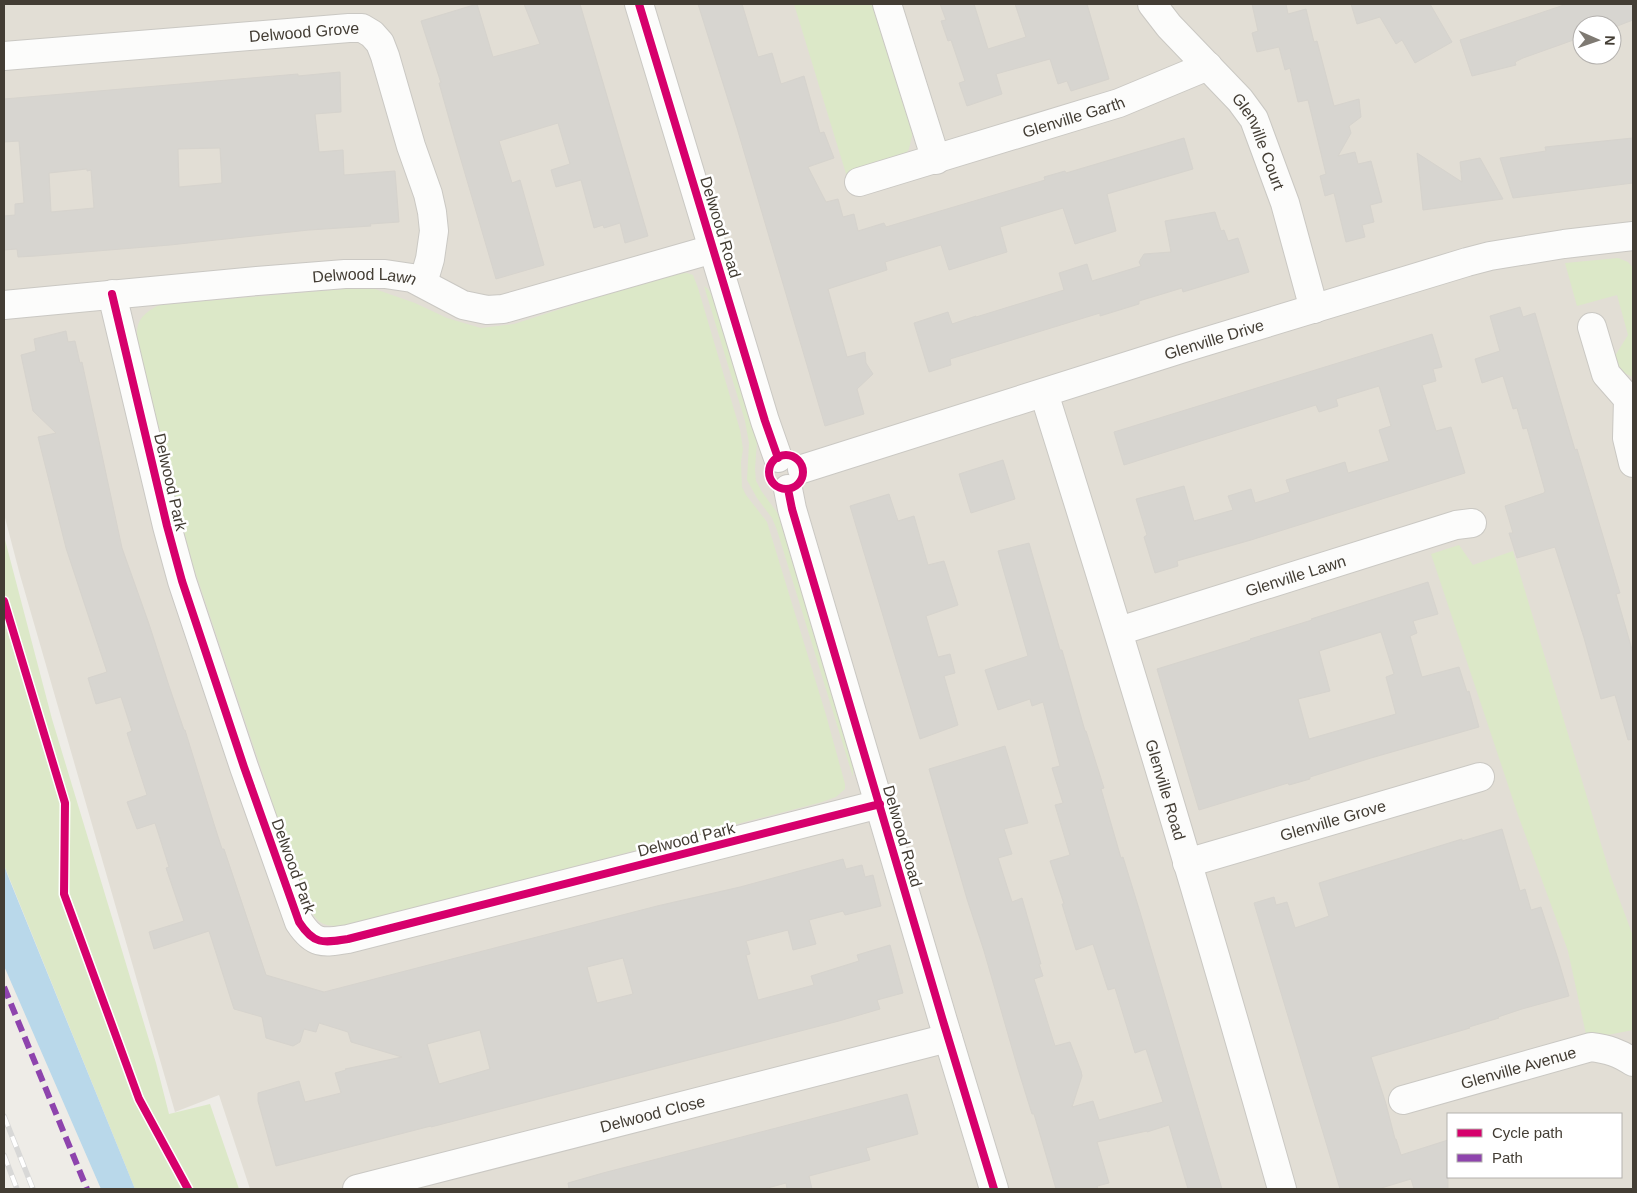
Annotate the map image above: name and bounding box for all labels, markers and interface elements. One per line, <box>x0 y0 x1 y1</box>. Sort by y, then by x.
north arrow <box>1572 15 1622 65</box>
street label: Delwood Grove <box>248 20 359 45</box>
text: N <box>1602 35 1618 46</box>
street label: Glenville Court <box>1229 90 1288 193</box>
street label: Glenville Garth <box>1020 94 1127 141</box>
street label: Delwood Road <box>697 174 744 280</box>
street label: Delwood Lawn <box>312 266 420 288</box>
street label: Glenville Drive <box>1162 316 1266 363</box>
street label: Delwood Park <box>151 432 190 534</box>
street label: Glenville Lawn <box>1243 552 1348 600</box>
street label: Glenville Road <box>1142 738 1188 842</box>
street label: Delwood Road <box>880 783 925 889</box>
street label: Glenville Grove <box>1278 797 1388 844</box>
street label: Delwood Park <box>269 816 319 917</box>
street label: Delwood Park <box>636 819 737 860</box>
street label: Glenville Avenue <box>1459 1044 1578 1092</box>
street label: Delwood Close <box>598 1092 707 1136</box>
legend <box>1447 1113 1622 1178</box>
text: Cycle path <box>1492 1124 1563 1141</box>
text: Path <box>1492 1149 1523 1166</box>

